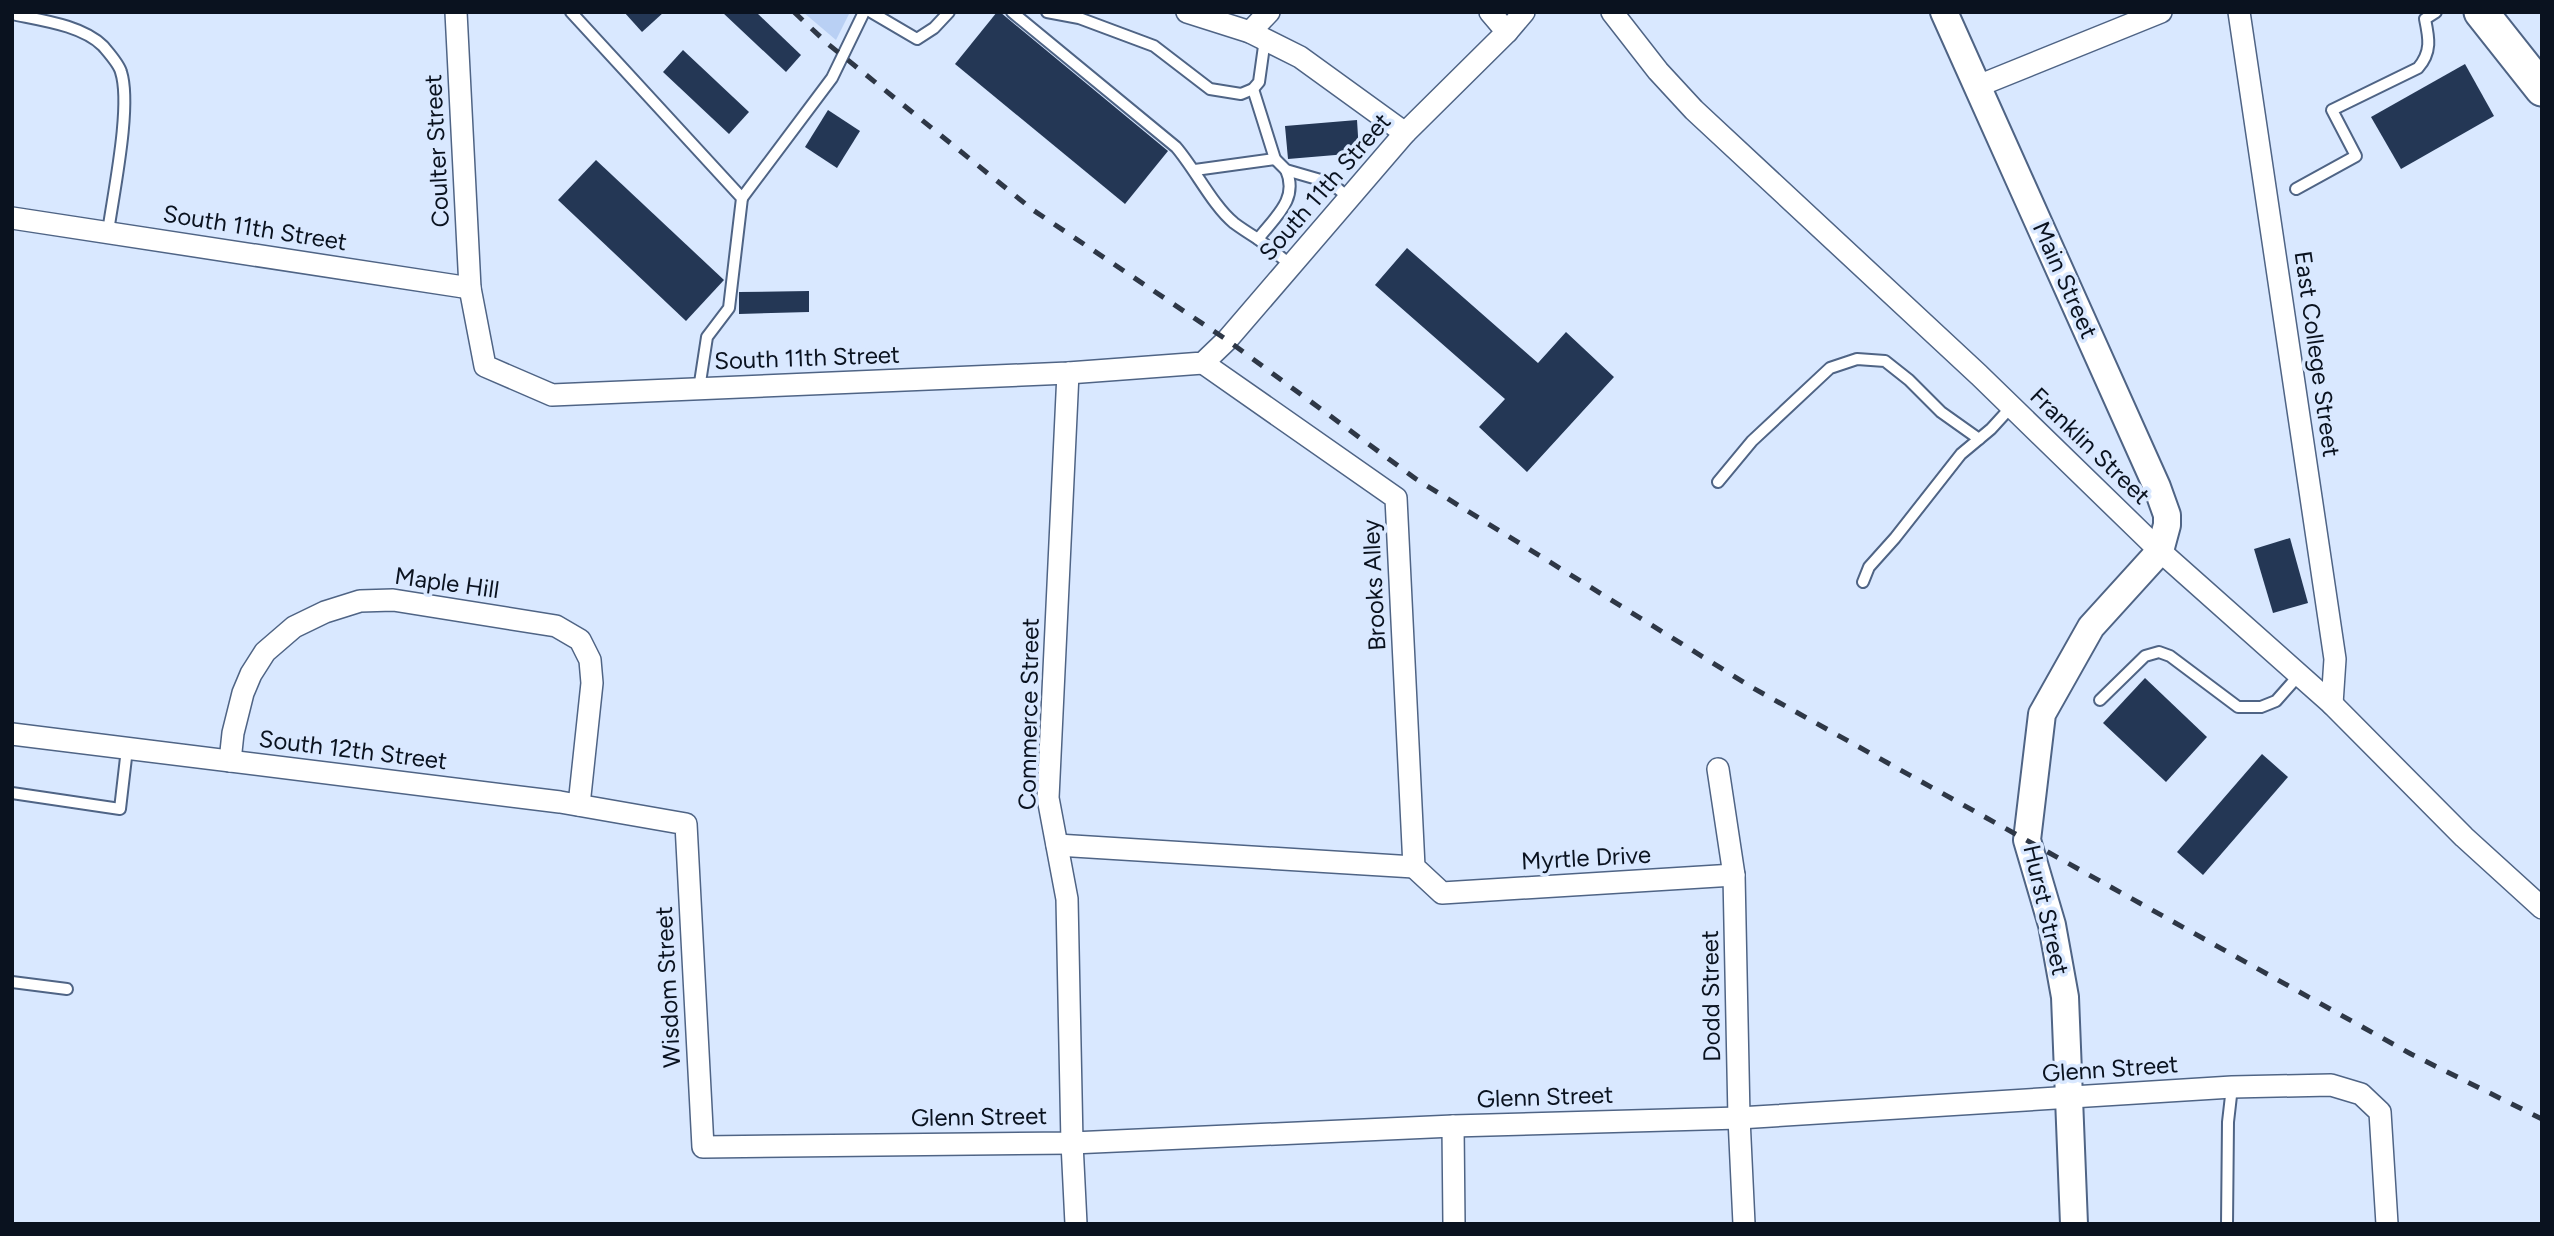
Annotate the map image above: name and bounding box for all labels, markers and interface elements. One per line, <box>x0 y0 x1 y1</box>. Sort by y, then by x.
street label: Coulter Street <box>418 74 455 228</box>
street label: South 11th Street <box>1253 107 1397 266</box>
street label: South 11th Street <box>161 199 349 256</box>
street label: Main Street <box>2027 217 2104 343</box>
street label: East College Street <box>2289 249 2346 459</box>
street label: South 11th Street <box>714 340 900 375</box>
street label: Franklin Street <box>2024 381 2156 510</box>
street label: Brooks Alley <box>1356 518 1391 651</box>
street label: Maple Hill <box>393 561 501 604</box>
street label: Commerce Street <box>1012 617 1045 810</box>
street label: South 12th Street <box>257 724 449 775</box>
street label: Myrtle Drive <box>1520 840 1652 875</box>
street label: Hurst Street <box>2017 842 2076 978</box>
street label: Wisdom Street <box>649 906 686 1068</box>
street label: Dodd Street <box>1695 930 1726 1062</box>
street label: Glenn Street <box>2041 1049 2179 1088</box>
street label: Glenn Street <box>1476 1080 1614 1113</box>
street label: Glenn Street <box>910 1101 1048 1132</box>

